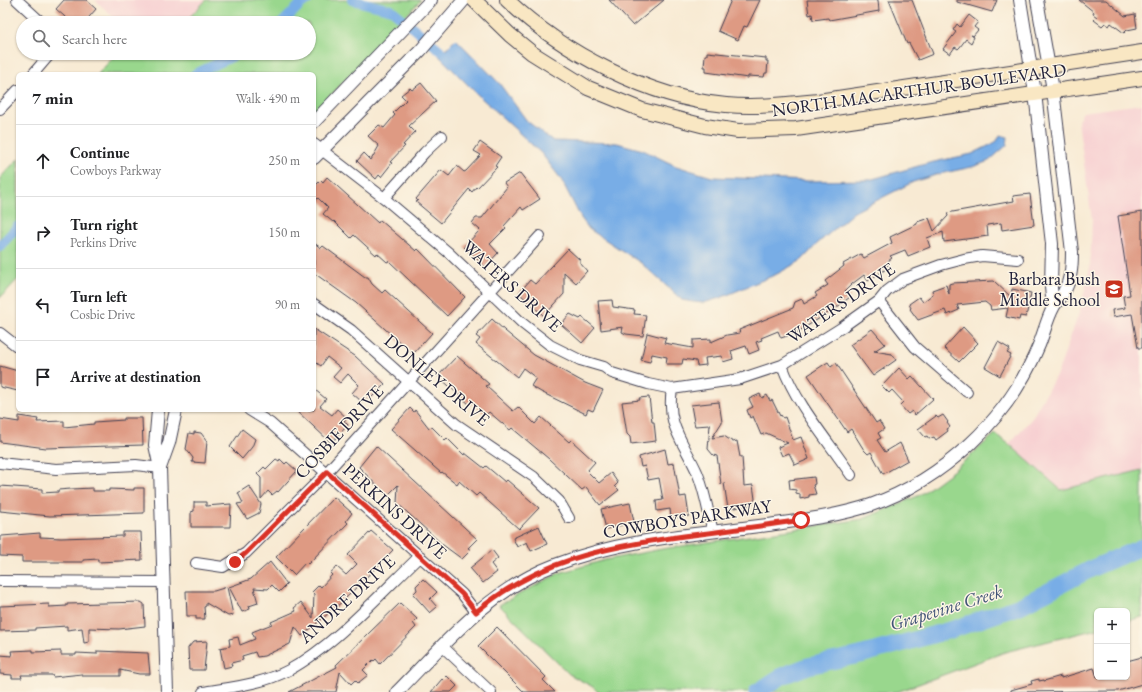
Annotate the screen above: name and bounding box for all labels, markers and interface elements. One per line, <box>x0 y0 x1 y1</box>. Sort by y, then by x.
search box <box>16 16 316 60</box>
icon: search <box>30 27 52 49</box>
text: Search here <box>62 29 127 48</box>
street label: NORTH MACARTHUR BOULEVARD <box>770 57 1068 122</box>
text: 7 min <box>32 87 73 109</box>
text: Walk · 490 m <box>236 90 300 107</box>
text: Continue <box>70 143 130 162</box>
icon: ahead <box>32 150 54 172</box>
text: 250 m <box>269 152 300 169</box>
text: Cowboys Parkway <box>70 162 161 179</box>
text: Turn right <box>70 215 138 234</box>
icon: right <box>32 222 54 244</box>
text: 150 m <box>269 224 300 241</box>
text: Perkins Drive <box>70 234 137 251</box>
street label: WATERS DRIVE <box>458 235 567 337</box>
street label: WATERS DRIVE <box>782 257 899 348</box>
place label: Barbara Bush Middle School <box>999 267 1100 311</box>
school or university icon: Barbara Bush Middle School <box>1103 278 1125 300</box>
text: Turn left <box>70 287 127 306</box>
icon: left <box>32 294 54 316</box>
text: 90 m <box>275 296 300 313</box>
text: Cosbie Drive <box>70 306 135 323</box>
street label: DONLEY DRIVE <box>380 329 495 431</box>
icon: arrive <box>32 366 54 388</box>
text: Arrive at destination <box>70 367 201 386</box>
street label: COSBIE DRIVE <box>289 380 388 483</box>
street label: PERKINS DRIVE <box>338 458 452 563</box>
street label: COWBOYS PARKWAY <box>601 494 774 543</box>
route start <box>792 511 810 529</box>
street label: ANDRE DRIVE <box>293 549 400 649</box>
route end <box>226 553 244 571</box>
water label: Grapevine Creek <box>886 578 1006 637</box>
map controls <box>1094 608 1130 680</box>
button: + <box>1094 608 1130 644</box>
button: − <box>1094 644 1130 680</box>

